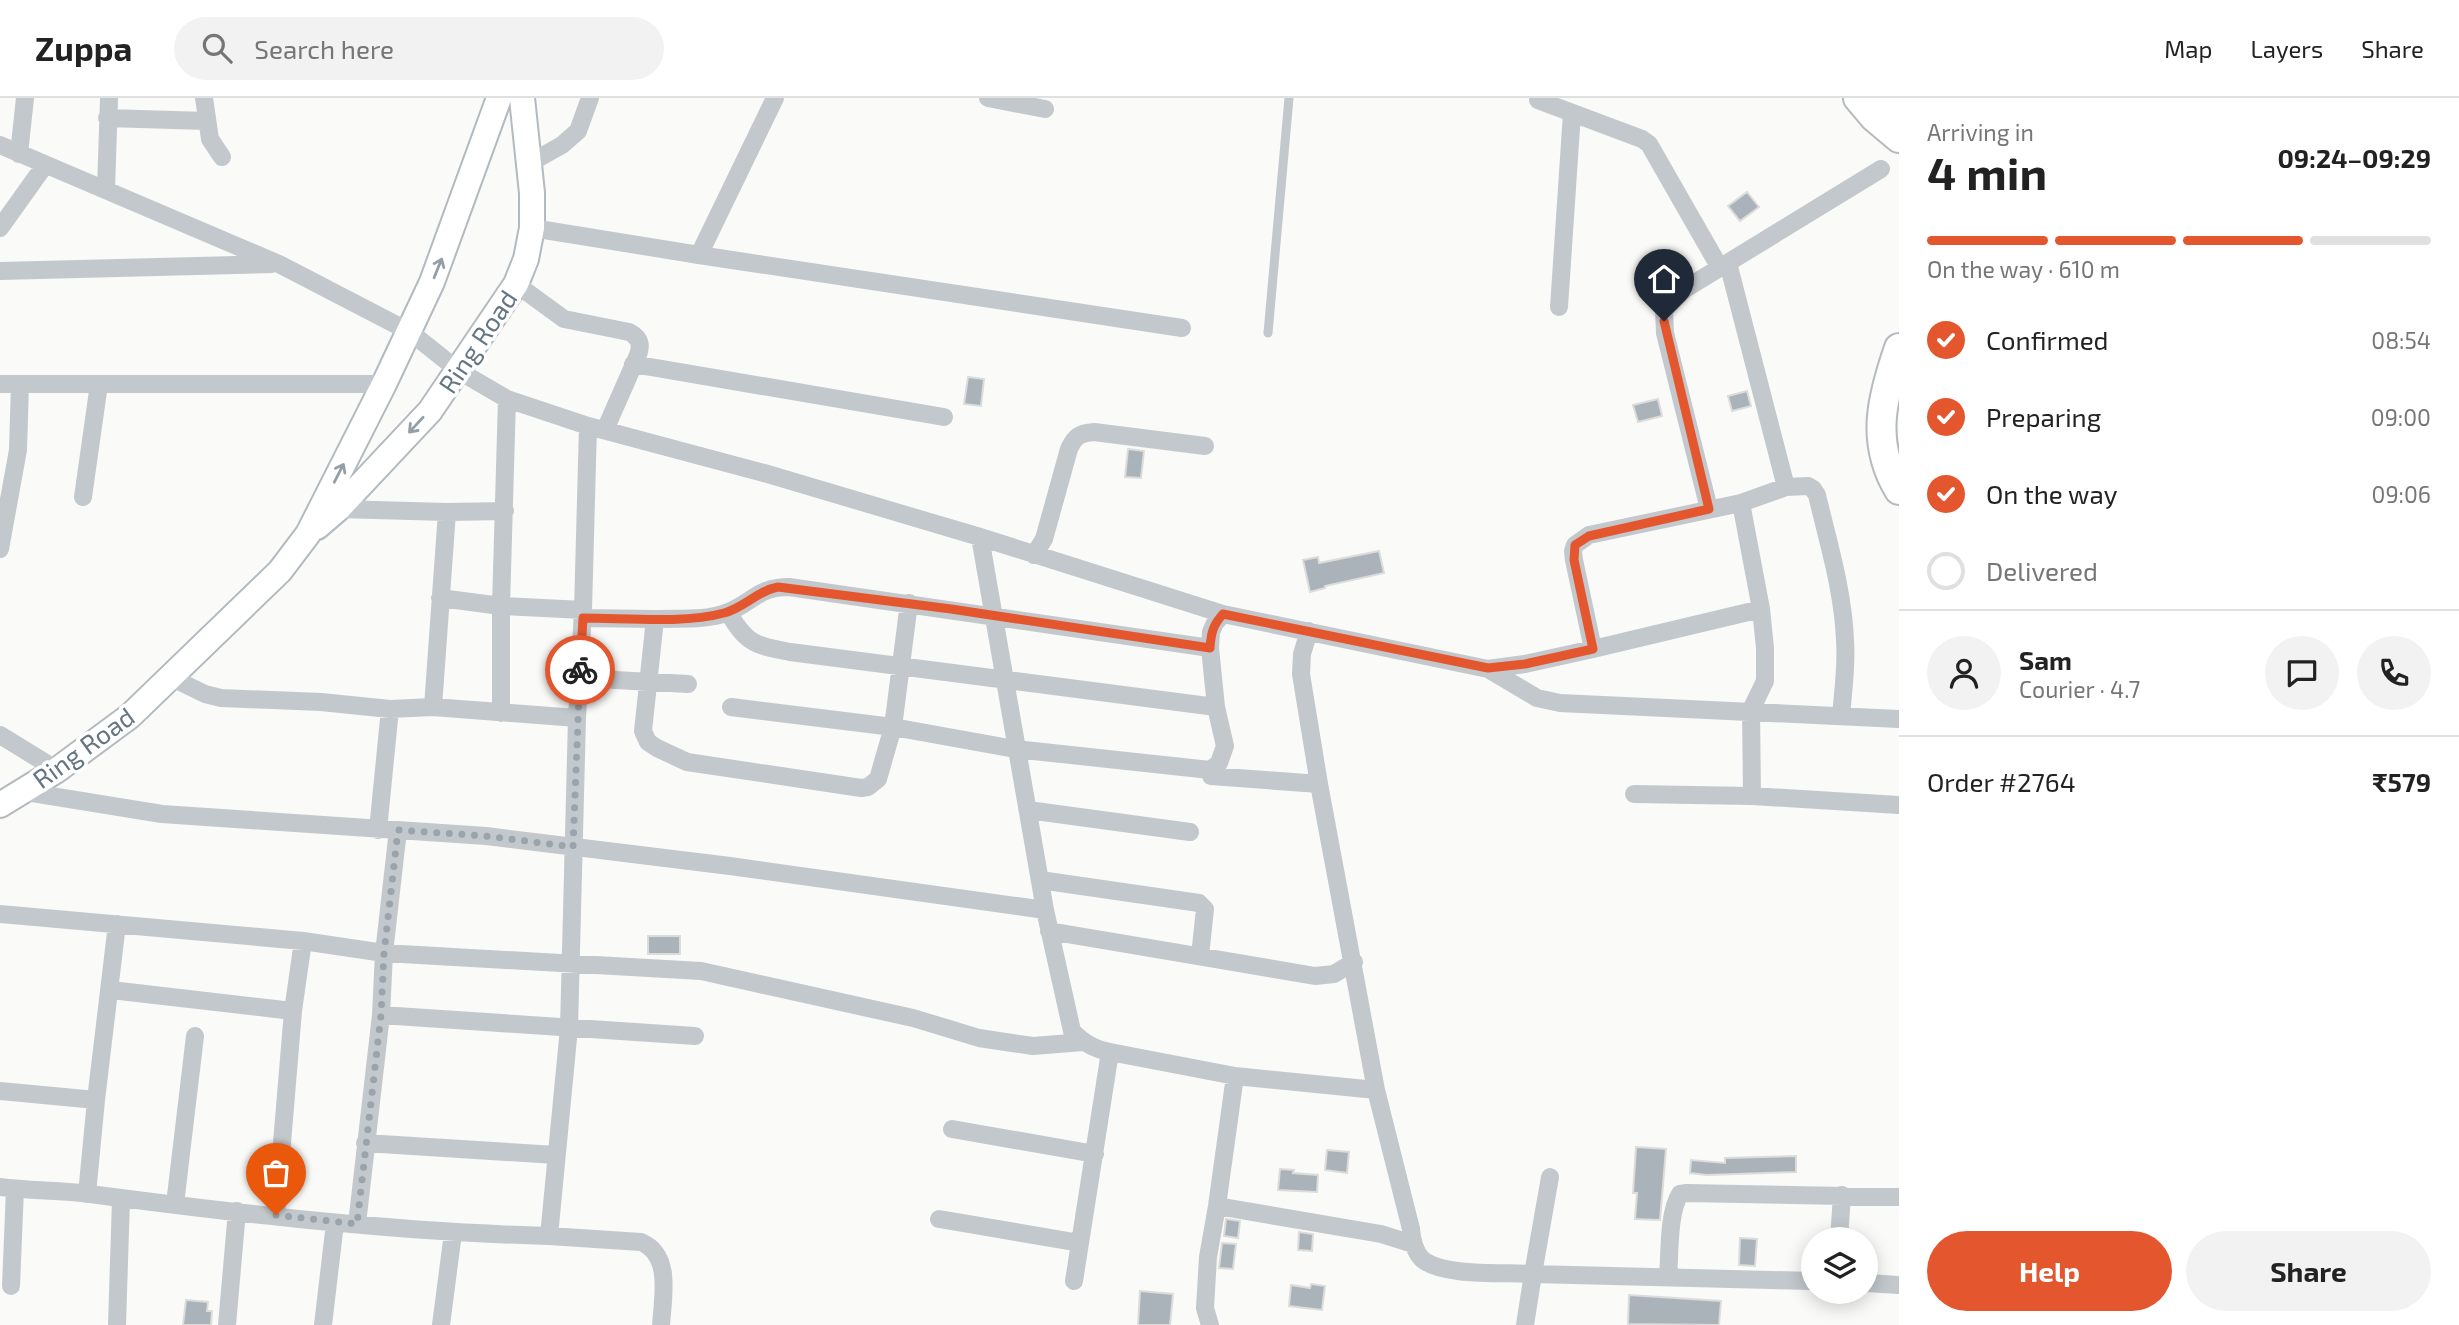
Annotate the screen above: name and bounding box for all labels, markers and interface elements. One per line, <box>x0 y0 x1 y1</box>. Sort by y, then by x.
search box <box>174 17 664 80</box>
text: Zuppa <box>35 28 132 68</box>
icon: search <box>198 29 236 67</box>
text: Search here <box>254 33 394 64</box>
text: Map <box>2164 34 2212 63</box>
text: Layers <box>2250 34 2323 63</box>
text: Share <box>2361 34 2424 63</box>
text: Arriving in <box>1927 118 2034 146</box>
text: 09:24–09:29 <box>2277 142 2431 173</box>
text: 4 min <box>1927 144 2047 199</box>
pin <box>1634 249 1694 321</box>
text: On the way · 610 m <box>1927 255 2120 283</box>
one-way arrow <box>432 257 445 279</box>
icon: home <box>1645 260 1683 298</box>
street label: Ring Road <box>431 283 523 399</box>
icon: check <box>1927 321 1965 359</box>
text: Confirmed <box>1986 324 2109 355</box>
text: 08:54 <box>2371 326 2431 354</box>
icon: check <box>1927 398 1965 436</box>
text: Preparing <box>1986 401 2101 432</box>
text: 09:00 <box>2371 403 2431 431</box>
one-way arrow <box>408 416 425 433</box>
one-way arrow <box>333 463 347 484</box>
icon: check <box>1927 475 1965 513</box>
text: On the way <box>1986 478 2117 509</box>
text: 09:06 <box>2372 480 2431 508</box>
text: Delivered <box>1986 555 2098 586</box>
courier <box>545 635 615 705</box>
button: person <box>1927 636 2001 710</box>
button: chat <box>2265 636 2339 710</box>
button: phone <box>2357 636 2431 710</box>
text: Sam <box>2019 644 2072 675</box>
icon: bike <box>561 651 599 689</box>
text: Courier · 4.7 <box>2019 675 2140 703</box>
street label: Ring Road <box>26 700 140 794</box>
text: Order #2764 <box>1927 766 2076 797</box>
text: ₹579 <box>2372 766 2431 797</box>
pin <box>246 1143 306 1215</box>
icon: bag <box>257 1154 295 1192</box>
map controls <box>1801 1227 1878 1304</box>
button: layers <box>1801 1227 1878 1304</box>
button: Help <box>1927 1231 2172 1311</box>
button: Share <box>2186 1231 2431 1311</box>

